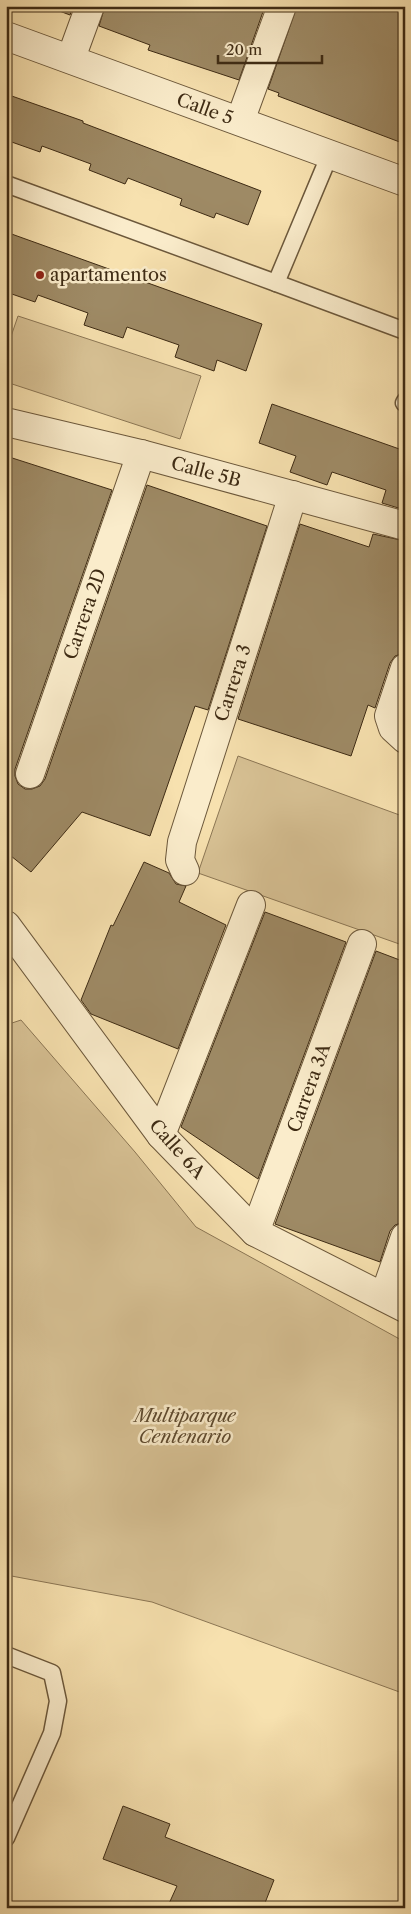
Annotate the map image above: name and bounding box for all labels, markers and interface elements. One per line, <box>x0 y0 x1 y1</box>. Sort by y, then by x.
scale bar <box>218 32 322 64</box>
text: 20 m <box>226 40 262 59</box>
street label: Calle 5 <box>174 89 236 129</box>
place label: apartamentos <box>50 264 167 286</box>
marker: apartamentos <box>34 269 46 281</box>
street label: Calle 5B <box>169 452 243 492</box>
street label: Carrera 2D <box>59 566 111 662</box>
street label: Carrera 3 <box>210 642 256 724</box>
street label: Carrera 3A <box>283 1040 335 1136</box>
street label: Calle 6A <box>144 1115 210 1184</box>
park label: Multiparque Centenario <box>132 1405 237 1448</box>

